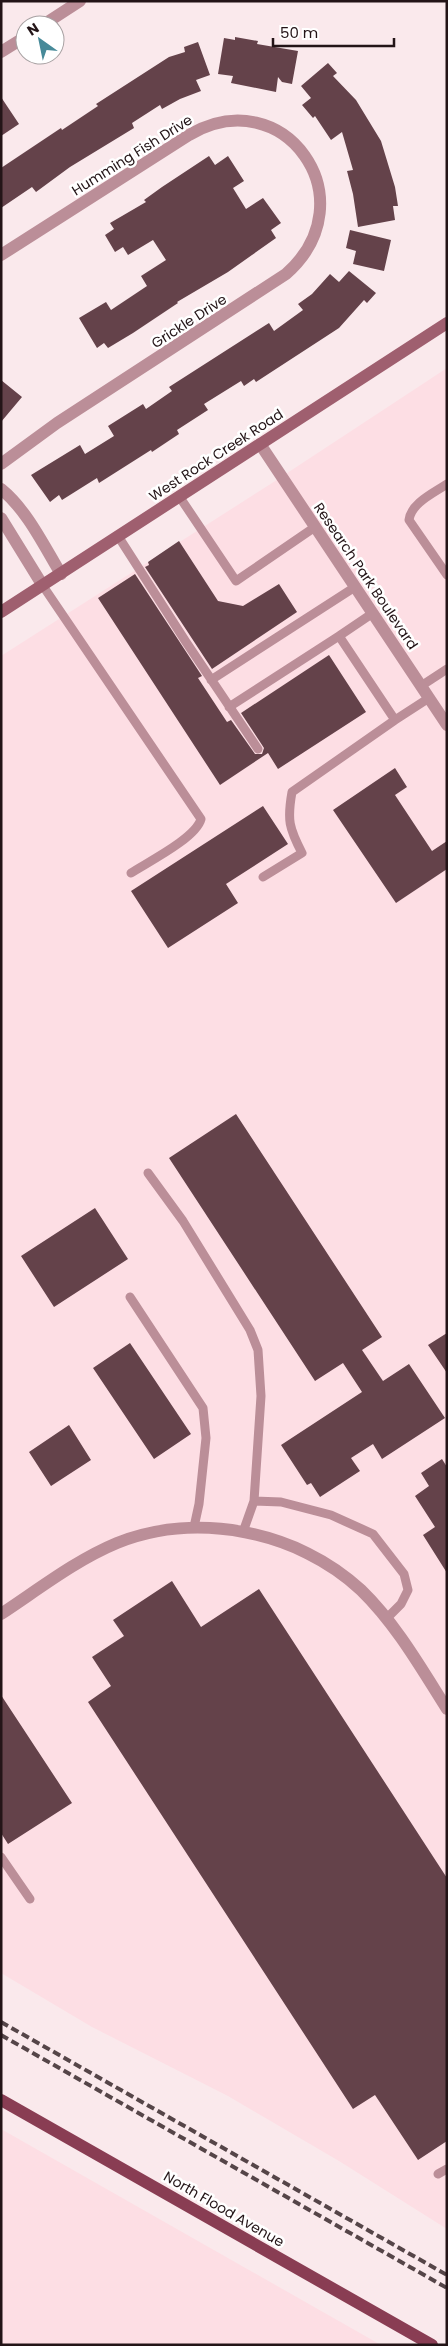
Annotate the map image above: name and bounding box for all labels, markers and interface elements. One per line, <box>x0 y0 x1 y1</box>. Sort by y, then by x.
north arrow <box>15 15 65 65</box>
scale bar <box>273 15 394 47</box>
text: N <box>23 18 43 40</box>
text: 50 m <box>280 22 318 43</box>
street label: Humming Fish Drive <box>68 110 196 200</box>
street label: Grickle Drive <box>147 289 231 353</box>
street label: West Rock Creek Road <box>145 404 287 506</box>
street label: Research Park Boulevard <box>309 499 423 653</box>
street label: North Flood Avenue <box>160 2166 288 2252</box>

